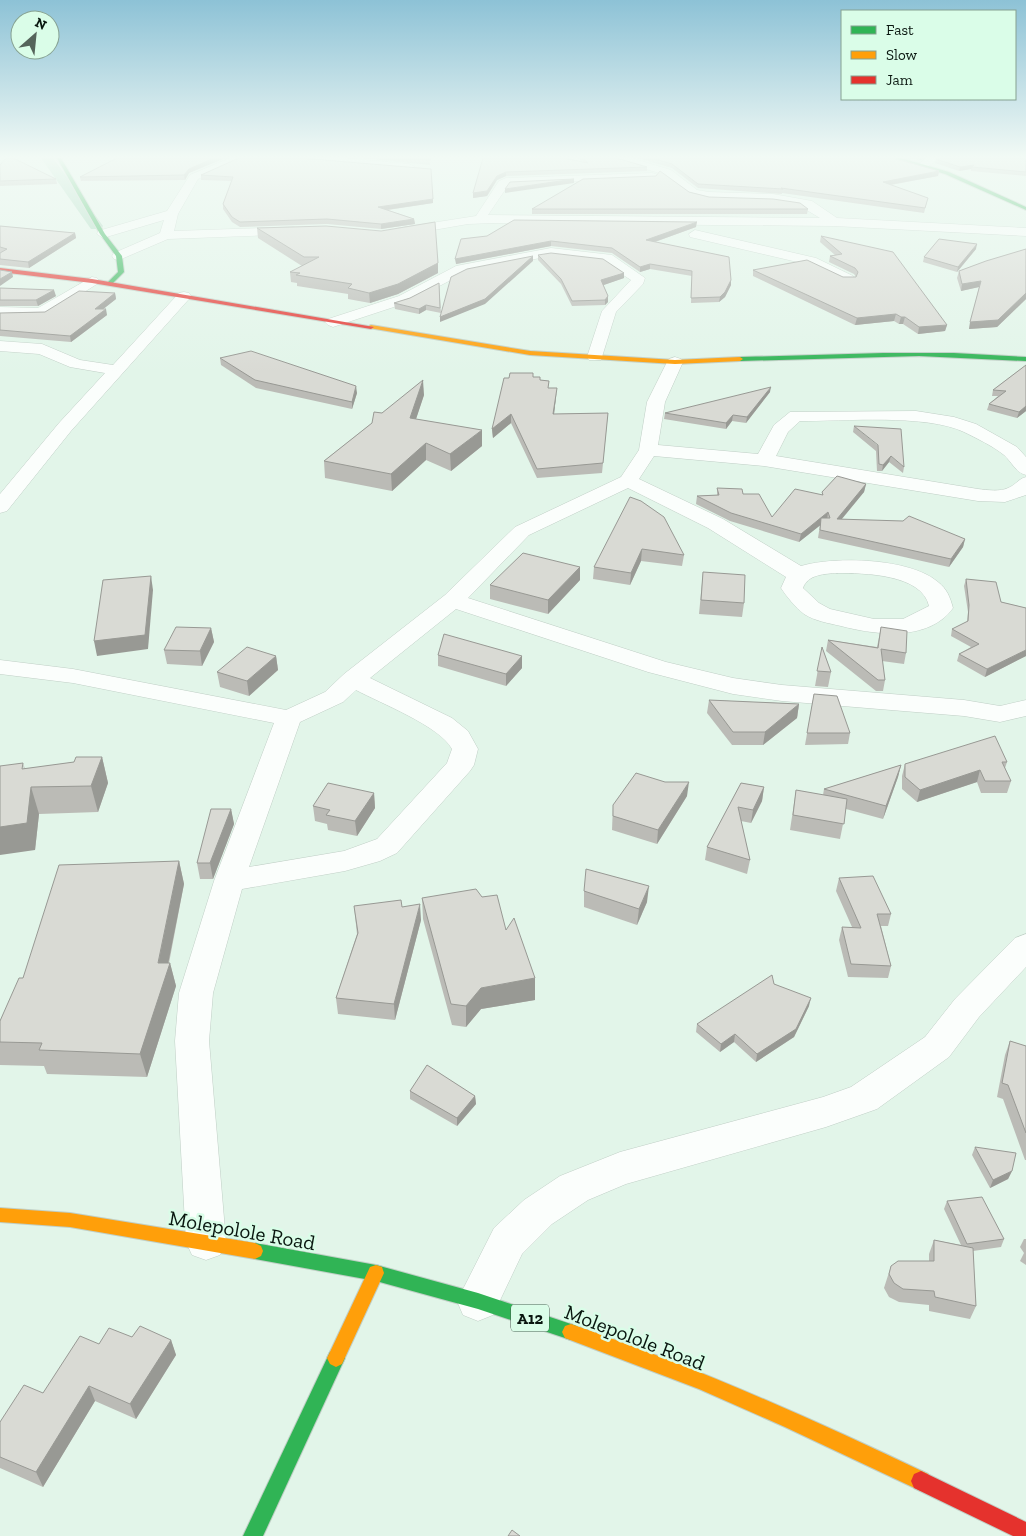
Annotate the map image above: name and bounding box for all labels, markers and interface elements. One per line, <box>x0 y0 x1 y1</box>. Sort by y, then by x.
north arrow <box>10 10 60 60</box>
legend <box>841 10 1016 100</box>
text: N <box>32 14 50 34</box>
text: Fast <box>886 21 914 39</box>
text: Slow <box>886 46 918 64</box>
text: Jam <box>886 71 913 89</box>
street label: Molepolole Road <box>167 1205 318 1255</box>
street label: Molepolole Road <box>561 1299 709 1375</box>
road number: A12 <box>511 1305 549 1332</box>

